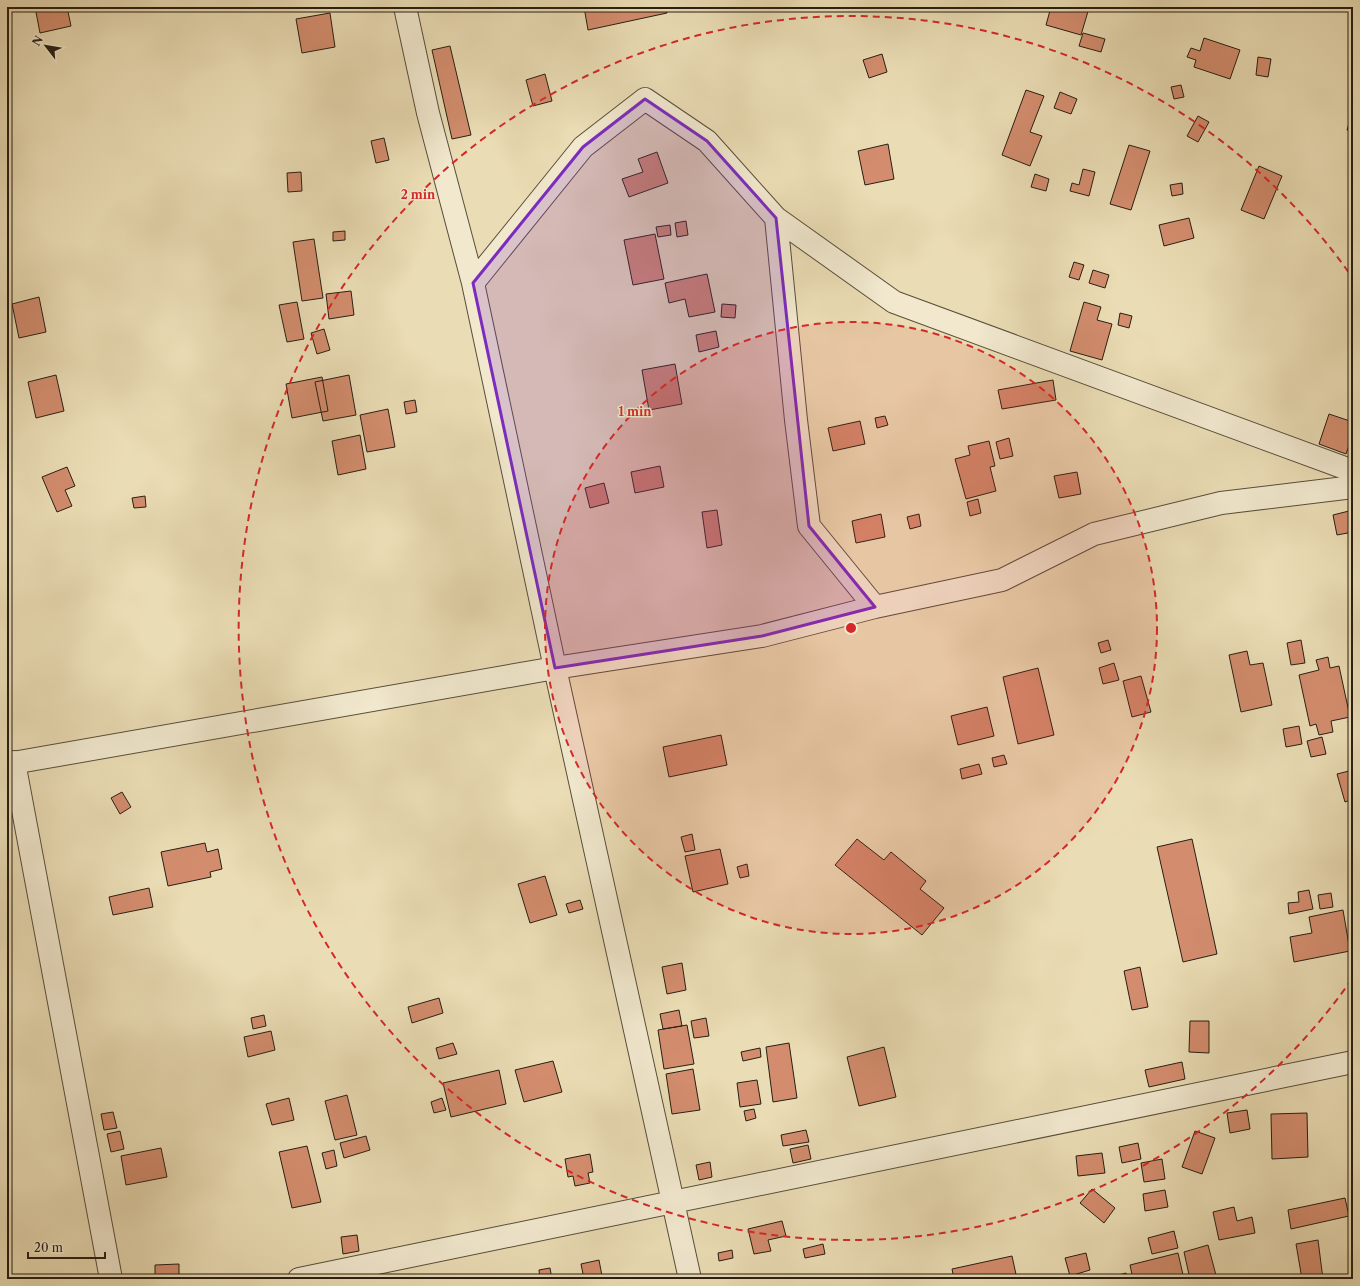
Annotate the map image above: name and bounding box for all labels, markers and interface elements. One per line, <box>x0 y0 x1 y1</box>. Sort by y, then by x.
north arrow <box>26 26 66 66</box>
text: N <box>29 33 46 49</box>
text: 2 min <box>401 187 436 202</box>
text: 1 min <box>619 404 652 419</box>
centre of rings <box>844 621 858 635</box>
scale bar <box>28 1234 105 1260</box>
text: 20 m <box>34 1240 63 1255</box>

